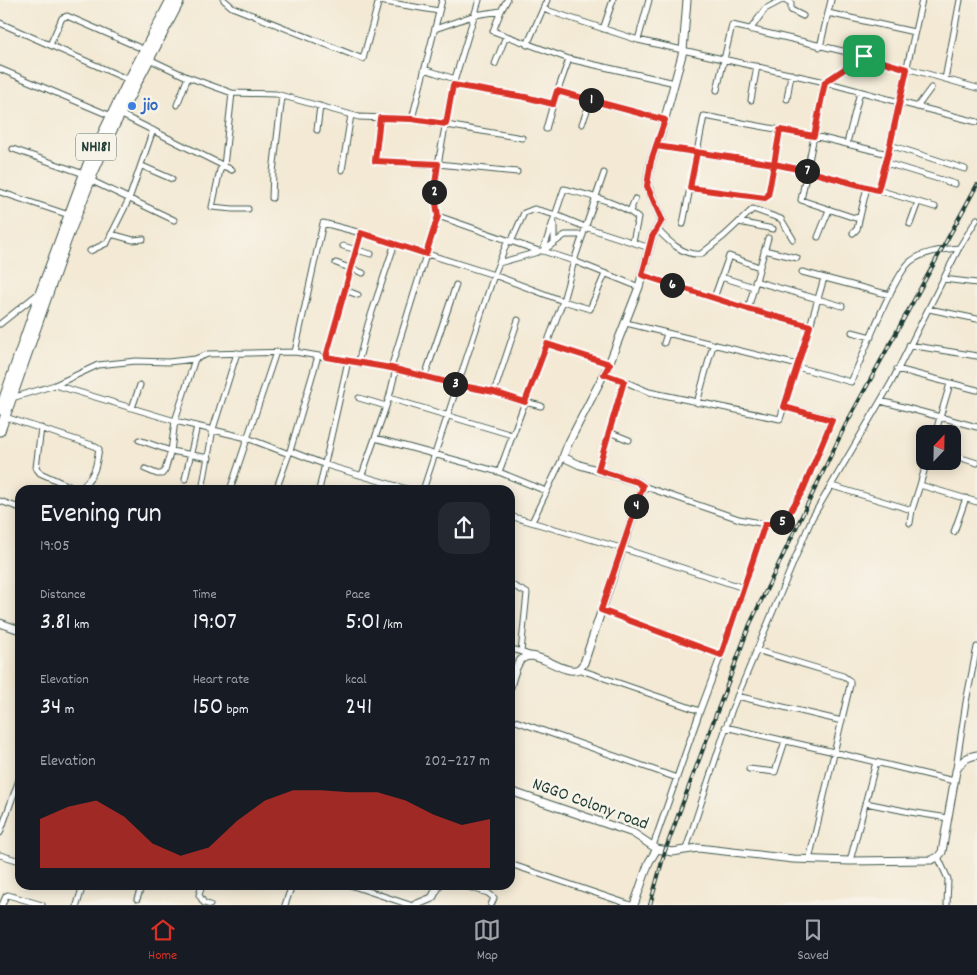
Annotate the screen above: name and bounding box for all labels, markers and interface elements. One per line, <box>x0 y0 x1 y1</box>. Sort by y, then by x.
pin <box>843 35 885 77</box>
icon: arrive <box>850 42 878 70</box>
pin: 1 <box>578 88 604 112</box>
text: 1 <box>590 90 593 110</box>
place label: jio <box>140 94 158 119</box>
marker: jio <box>126 100 138 112</box>
road number: NH181 <box>76 134 116 160</box>
pin: 7 <box>794 158 820 184</box>
text: 7 <box>805 161 810 181</box>
pin: 2 <box>422 180 446 204</box>
text: 2 <box>431 182 438 202</box>
pin: 6 <box>660 272 684 298</box>
text: 6 <box>669 275 676 295</box>
pin: 3 <box>442 372 468 396</box>
text: 3 <box>452 374 459 394</box>
north arrow <box>916 425 961 470</box>
map controls <box>916 425 961 470</box>
pin: 4 <box>624 494 648 518</box>
text: Evening run <box>40 496 162 536</box>
text: 4 <box>634 496 639 516</box>
button: share <box>438 502 490 554</box>
pin: 5 <box>770 510 794 534</box>
text: 5 <box>779 512 786 532</box>
text: 19:05 <box>40 535 70 558</box>
text: Distance <box>40 585 86 605</box>
text: Time <box>193 585 217 605</box>
text: Pace <box>345 585 370 605</box>
text: 3.81 <box>40 605 71 641</box>
text: 19:07 <box>193 605 237 641</box>
text: 5:01 <box>345 605 380 641</box>
text: km <box>71 615 89 635</box>
text: /km <box>380 615 403 635</box>
text: Elevation <box>40 670 89 690</box>
text: Heart rate <box>193 670 249 690</box>
text: kcal <box>345 670 367 690</box>
text: 34 <box>40 690 61 726</box>
text: 150 <box>193 690 223 726</box>
text: 241 <box>345 690 372 726</box>
text: m <box>61 700 74 720</box>
text: bpm <box>223 700 249 720</box>
text: Elevation <box>40 750 96 773</box>
text: 202–227 m <box>425 750 490 773</box>
street label: NGGO Colony road <box>528 772 652 838</box>
tab: Home <box>148 916 177 966</box>
tab: Map <box>473 916 501 966</box>
tab: Saved <box>798 916 829 966</box>

